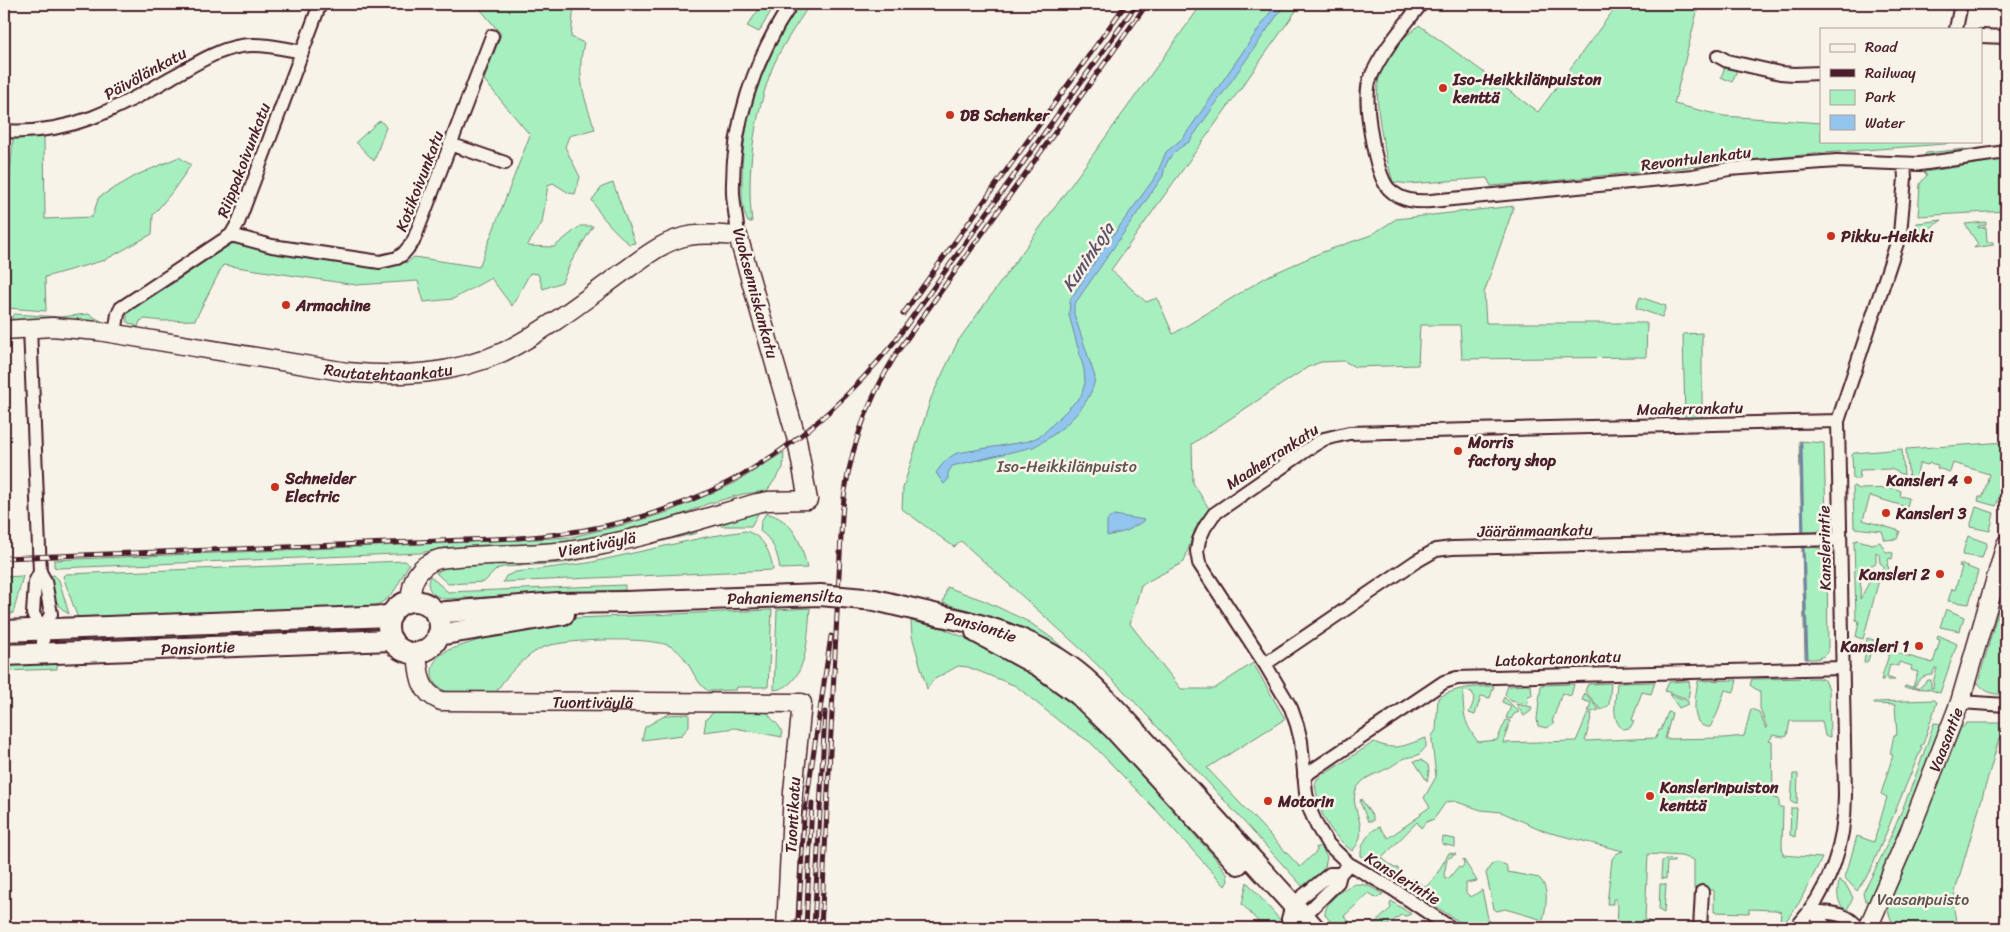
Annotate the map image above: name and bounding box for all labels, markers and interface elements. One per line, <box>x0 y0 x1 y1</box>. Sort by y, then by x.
legend <box>1820 28 1982 142</box>
text: Road <box>1865 34 1898 60</box>
street label: Päivölänkatu <box>98 38 192 108</box>
text: Railway <box>1865 60 1916 86</box>
place label: Iso-Heikkilänpuiston kenttä <box>1452 65 1602 112</box>
marker: Iso-Heikkilänpuiston kenttä <box>1437 82 1449 94</box>
text: Park <box>1865 84 1896 110</box>
street label: Riippakoivunkatu <box>208 98 279 222</box>
place label: DB Schenker <box>960 101 1051 130</box>
marker: DB Schenker <box>944 109 956 121</box>
text: Water <box>1865 110 1905 136</box>
street label: Kotikoivunkatu <box>387 126 452 236</box>
street label: Revontulenkatu <box>1639 137 1753 180</box>
water label: Kuninkoja <box>1053 214 1124 298</box>
place label: Pikku-Heikki <box>1841 222 1935 251</box>
street label: Vuoksenniskankatu <box>724 224 787 362</box>
marker: Pikku-Heikki <box>1825 230 1837 242</box>
place label: Armachine <box>295 291 371 320</box>
marker: Armachine <box>280 299 292 311</box>
street label: Rautatehtaankatu <box>322 354 456 389</box>
street label: Maaherrankatu <box>1636 393 1744 424</box>
street label: Maaherrankatu <box>1220 415 1325 498</box>
place label: Morris factory shop <box>1467 428 1557 475</box>
marker: Morris factory shop <box>1452 445 1464 457</box>
park label: Iso-Heikkilänpuisto <box>996 452 1137 481</box>
place label: Schneider Electric <box>284 464 357 511</box>
place label: Kansleri 4 <box>1885 466 1958 495</box>
marker: Kansleri 4 <box>1962 474 1974 486</box>
marker: Schneider Electric <box>269 481 281 493</box>
place label: Kansleri 3 <box>1895 499 1967 528</box>
street label: Kanslerintie <box>1809 505 1840 591</box>
marker: Kansleri 3 <box>1880 507 1892 519</box>
street label: Jääränmaankatu <box>1476 515 1593 546</box>
street label: Vientiväylä <box>556 523 639 566</box>
place label: Kansleri 2 <box>1858 560 1931 589</box>
marker: Kansleri 2 <box>1934 568 1946 580</box>
street label: Pahaniemensilta <box>726 581 844 613</box>
street label: Pansiontie <box>942 603 1021 651</box>
street label: Pansiontie <box>160 632 236 664</box>
place label: Kansleri 1 <box>1839 632 1909 661</box>
marker: Kansleri 1 <box>1913 640 1925 652</box>
street label: Latokartanonkatu <box>1494 642 1622 675</box>
street label: Tuontiväylä <box>552 688 634 717</box>
street label: Vaasantie <box>1920 703 1972 776</box>
place label: Kanslerinpuiston kenttä <box>1659 773 1779 820</box>
street label: Tuontikatu <box>776 776 809 854</box>
place label: Motorin <box>1277 787 1334 816</box>
marker: Kanslerinpuiston kenttä <box>1644 790 1656 802</box>
marker: Motorin <box>1262 795 1274 807</box>
street label: Kanslerintie <box>1359 844 1447 913</box>
park label: Vaasanpuisto <box>1877 885 1969 914</box>

